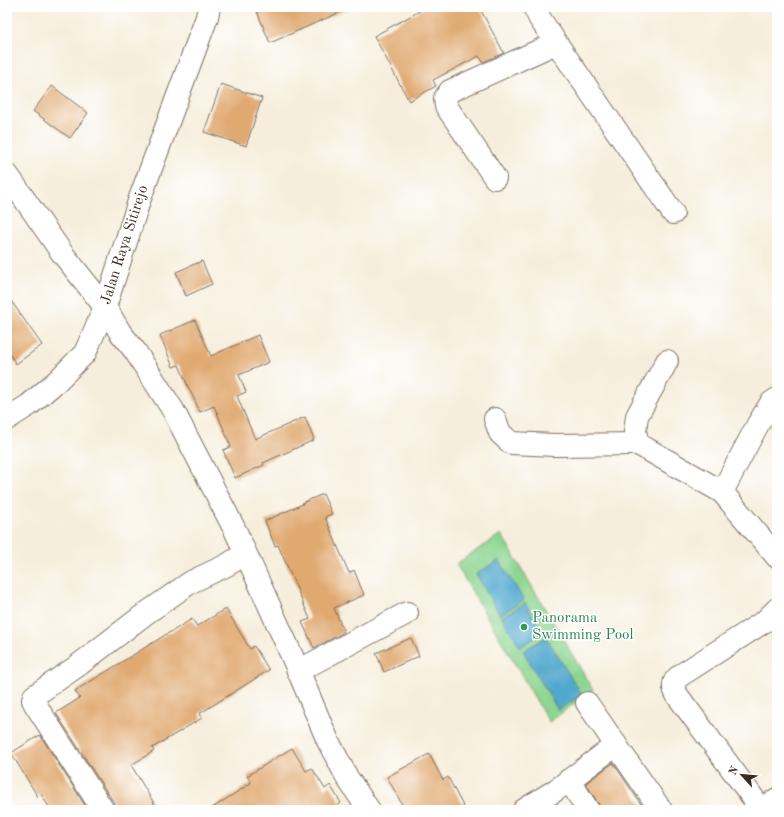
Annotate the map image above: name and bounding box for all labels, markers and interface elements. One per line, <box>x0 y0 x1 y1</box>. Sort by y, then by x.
street label: Jalan Raya Sitirejo <box>99 184 151 306</box>
place label: Panorama Swimming Pool <box>532 611 634 643</box>
marker: Panorama Swimming Pool <box>519 622 529 632</box>
north arrow <box>722 755 762 795</box>
text: N <box>728 764 742 777</box>

